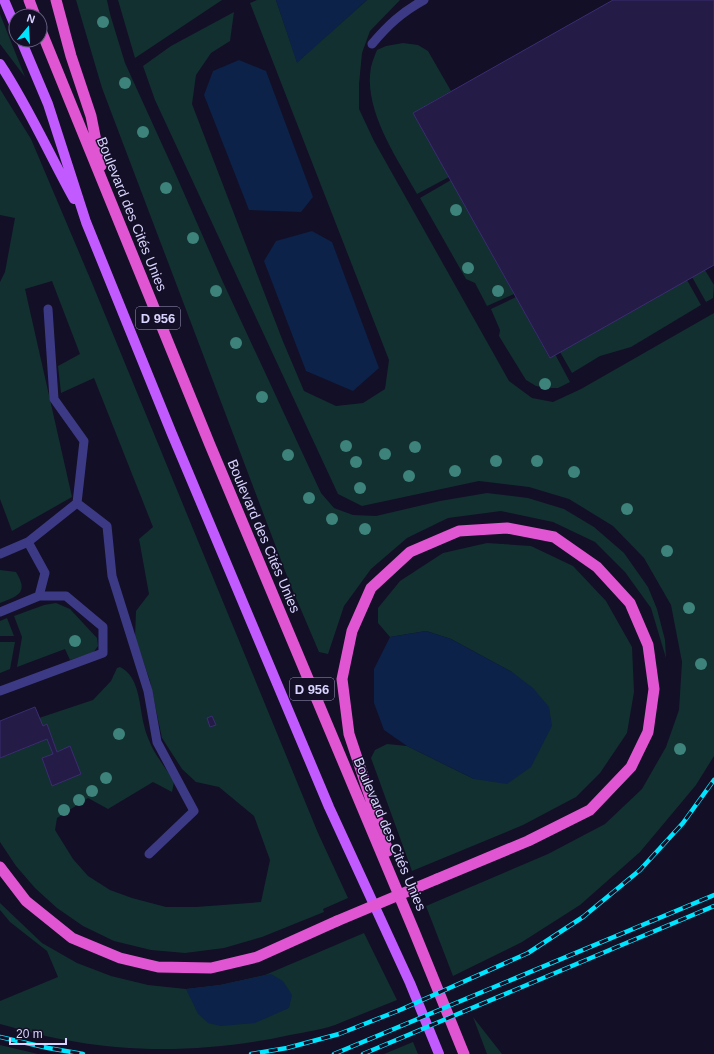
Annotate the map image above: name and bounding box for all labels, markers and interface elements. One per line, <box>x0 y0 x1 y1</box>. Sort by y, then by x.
north arrow <box>8 8 48 48</box>
text: N <box>25 12 37 25</box>
street label: Boulevard des Cités Unies <box>94 135 170 293</box>
road number: D 956 <box>136 307 180 329</box>
street label: Boulevard des Cités Unies <box>224 457 304 615</box>
road number: D 956 <box>290 678 334 700</box>
street label: Boulevard des Cités Unies <box>350 755 430 913</box>
scale bar <box>10 1020 66 1046</box>
text: 20 m <box>16 1027 43 1041</box>

